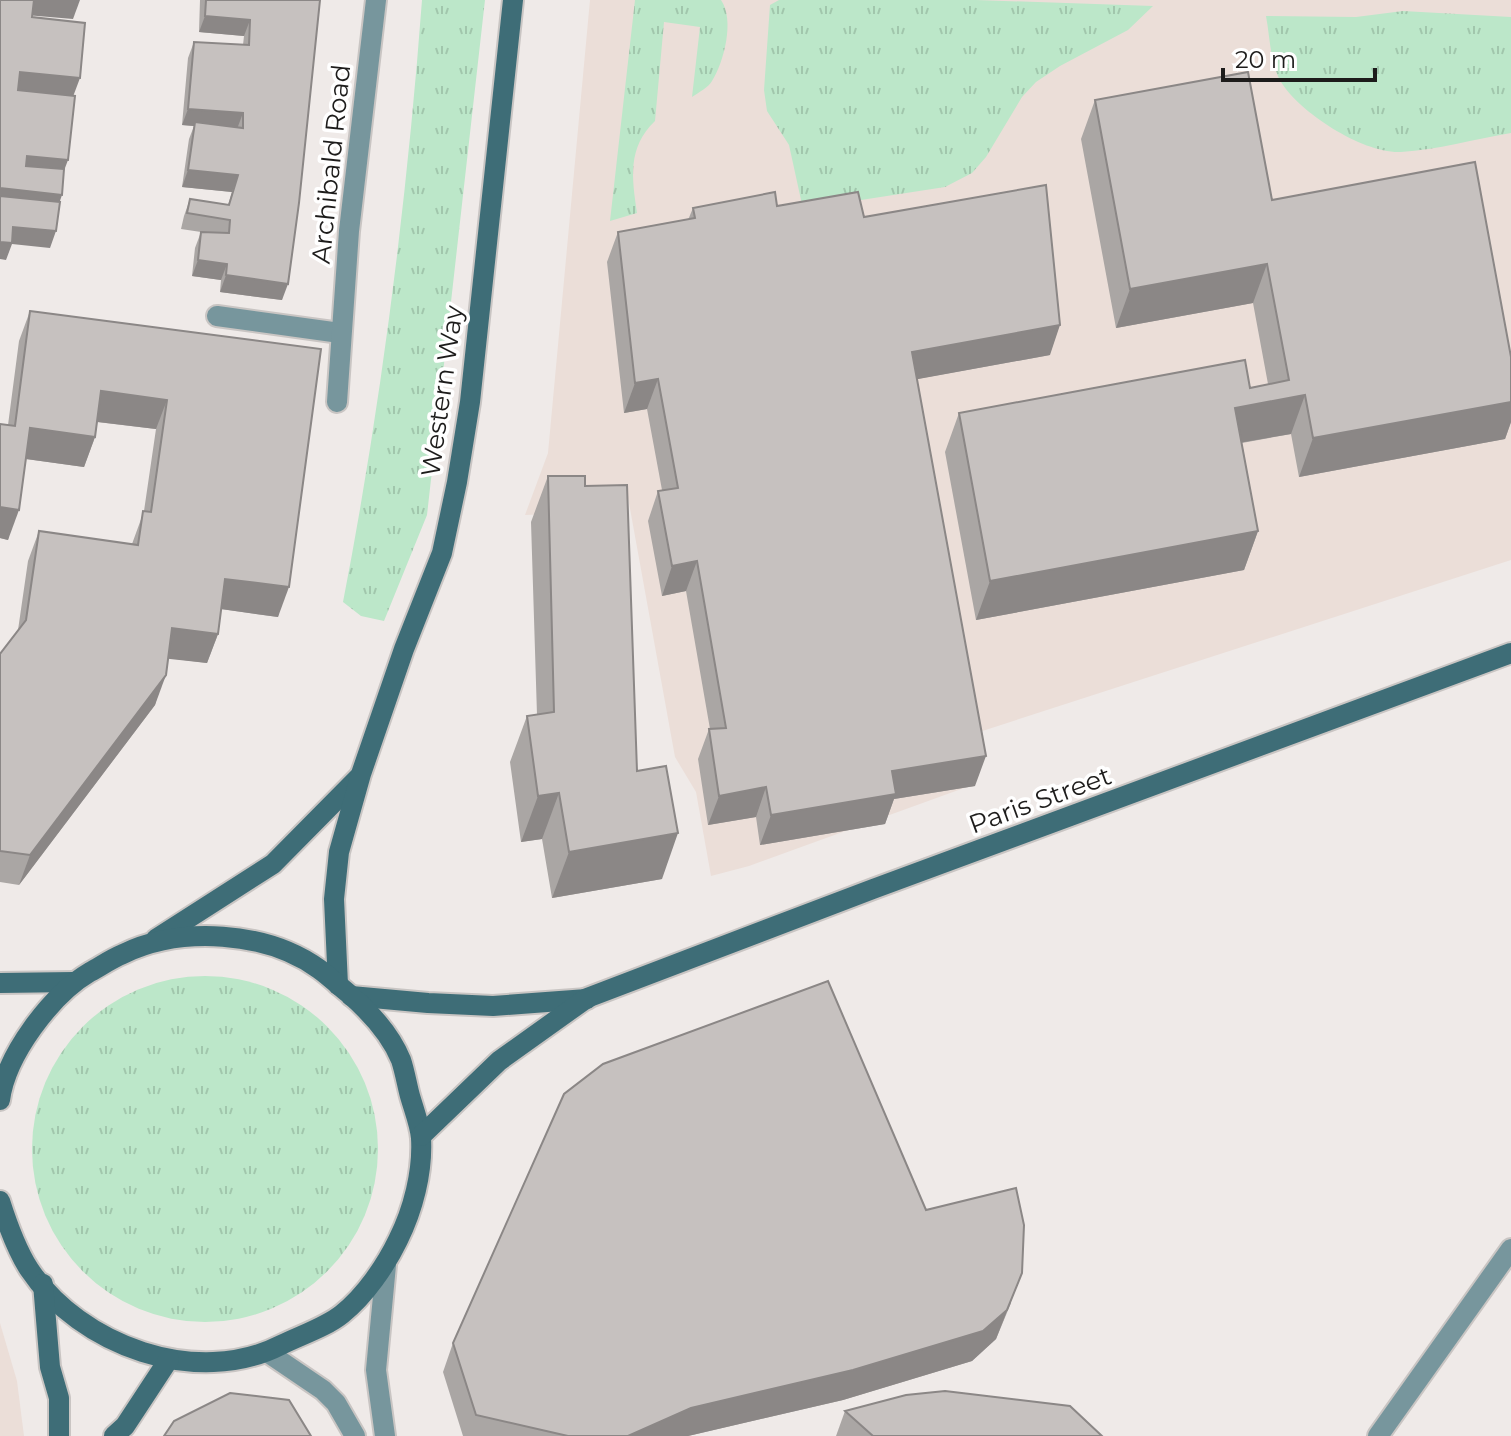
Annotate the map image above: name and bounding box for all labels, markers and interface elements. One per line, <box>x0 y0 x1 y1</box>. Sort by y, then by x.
scale bar <box>1223 32 1375 82</box>
text: 20 m <box>1235 45 1296 74</box>
street label: Archibald Road <box>305 63 357 265</box>
street label: Western Way <box>414 302 470 479</box>
street label: Paris Street <box>965 759 1115 841</box>

